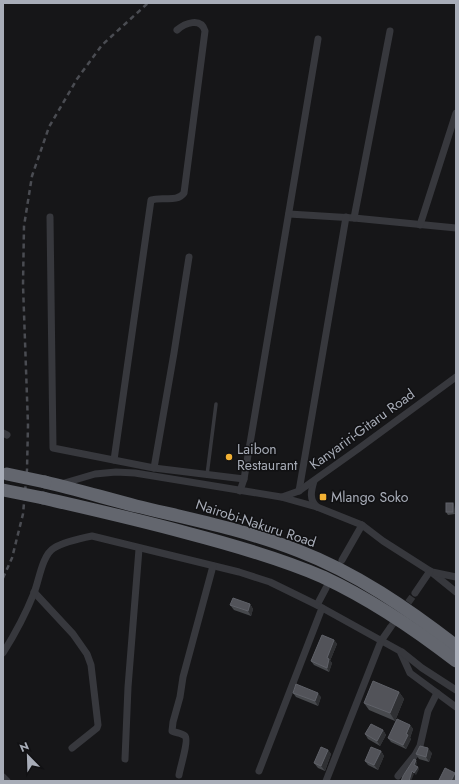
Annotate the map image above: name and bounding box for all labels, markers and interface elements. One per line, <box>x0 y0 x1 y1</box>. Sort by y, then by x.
street label: Kanyariri-Gitaru Road <box>305 384 419 474</box>
place label: Laibon Restaurant <box>237 439 298 475</box>
marker: Laibon Restaurant <box>224 452 234 462</box>
place label: Mlango Soko <box>331 487 409 507</box>
marker: Mlango Soko <box>318 492 328 502</box>
street label: Nairobi-Nakuru Road <box>193 494 319 552</box>
north arrow <box>8 736 48 776</box>
text: N <box>17 738 31 756</box>

